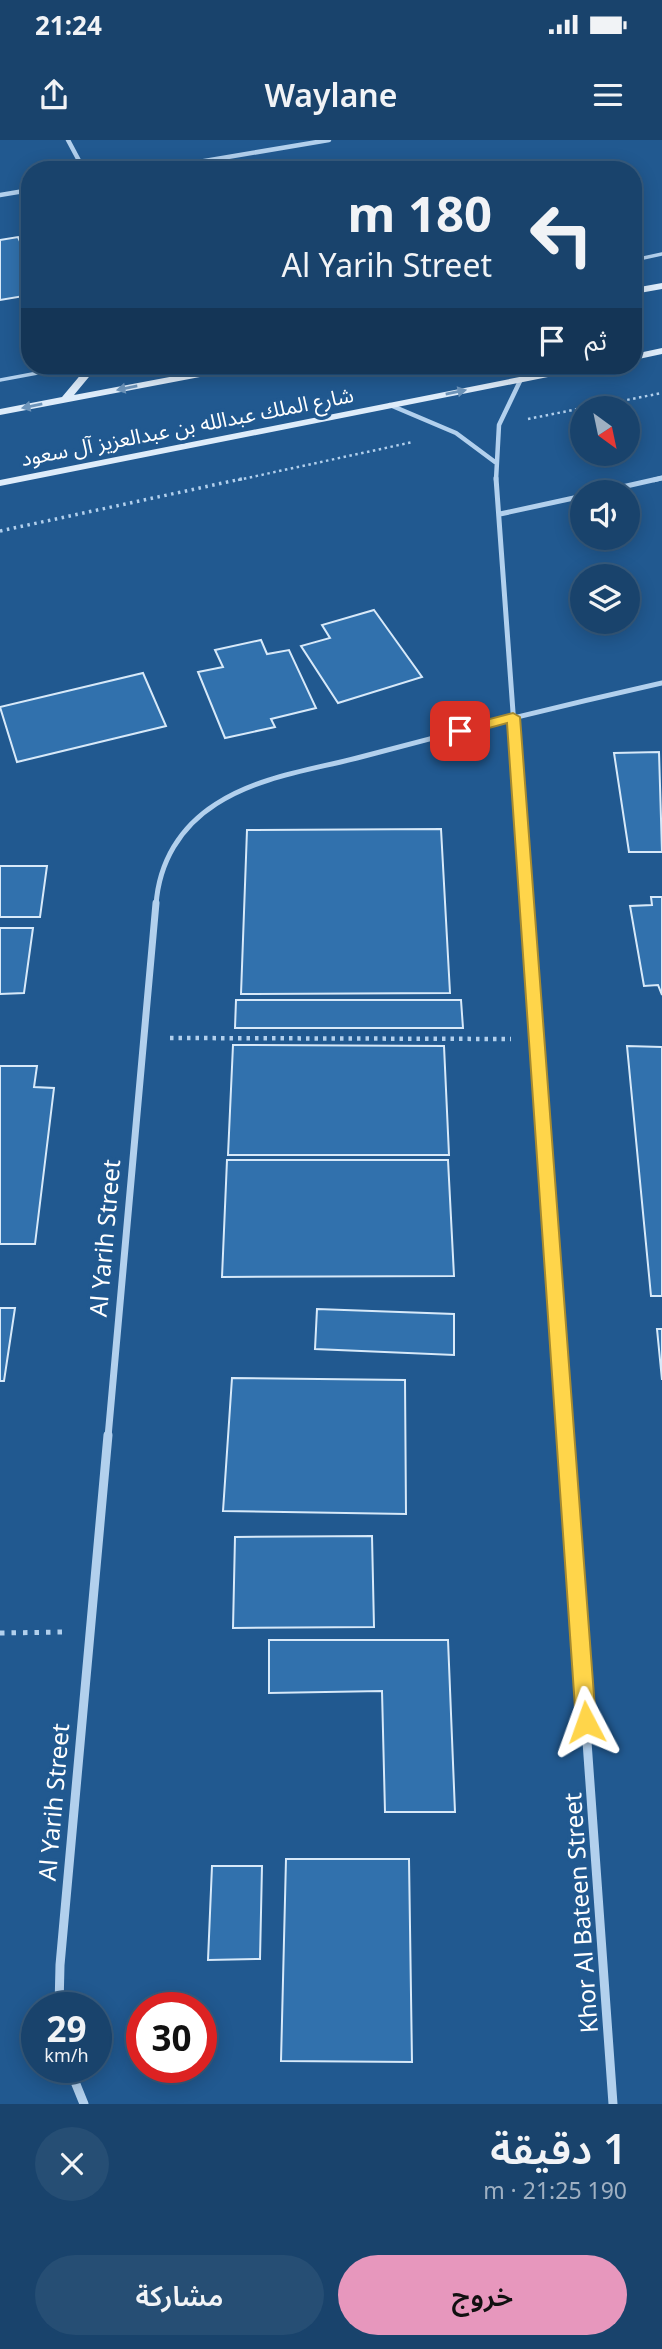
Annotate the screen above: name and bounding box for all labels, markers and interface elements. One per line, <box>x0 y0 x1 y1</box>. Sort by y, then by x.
text: 21:24 <box>35 7 102 43</box>
text: Waylane <box>264 73 398 116</box>
icon: share <box>35 76 73 114</box>
icon: menu <box>589 76 627 114</box>
text: 180 m <box>347 180 492 246</box>
icon: left <box>516 189 607 280</box>
text: Al Yarih Street <box>282 243 492 286</box>
icon: arrive <box>533 322 571 360</box>
text: ثم <box>585 322 607 358</box>
street label: شارع الملك عبدالله بن عبدالعزيز آل سعود <box>18 380 356 474</box>
one-way arrow <box>116 382 138 393</box>
one-way arrow <box>445 387 467 398</box>
north arrow <box>570 396 640 466</box>
map controls <box>570 396 640 634</box>
one-way arrow <box>21 400 43 411</box>
button: sound <box>570 480 640 550</box>
button: layers <box>570 564 640 634</box>
pin <box>430 701 490 761</box>
icon: arrive <box>441 712 479 750</box>
street label: Al Yarih Street <box>81 1158 127 1318</box>
position arrow <box>549 1685 623 1759</box>
street label: Al Yarih Street <box>30 1722 76 1882</box>
street label: Khor Al Bateen Street <box>555 1791 605 2034</box>
speed limit sign: 30 <box>126 1992 217 2083</box>
text: 29 <box>46 2005 87 2052</box>
text: km/h <box>44 2043 89 2067</box>
text: 1 دقيقة <box>490 2119 627 2176</box>
button: close <box>35 2127 109 2201</box>
text: 190 m · 21:25 <box>483 2174 627 2206</box>
button: مشاركة <box>35 2255 324 2335</box>
button: خروج <box>338 2255 627 2335</box>

